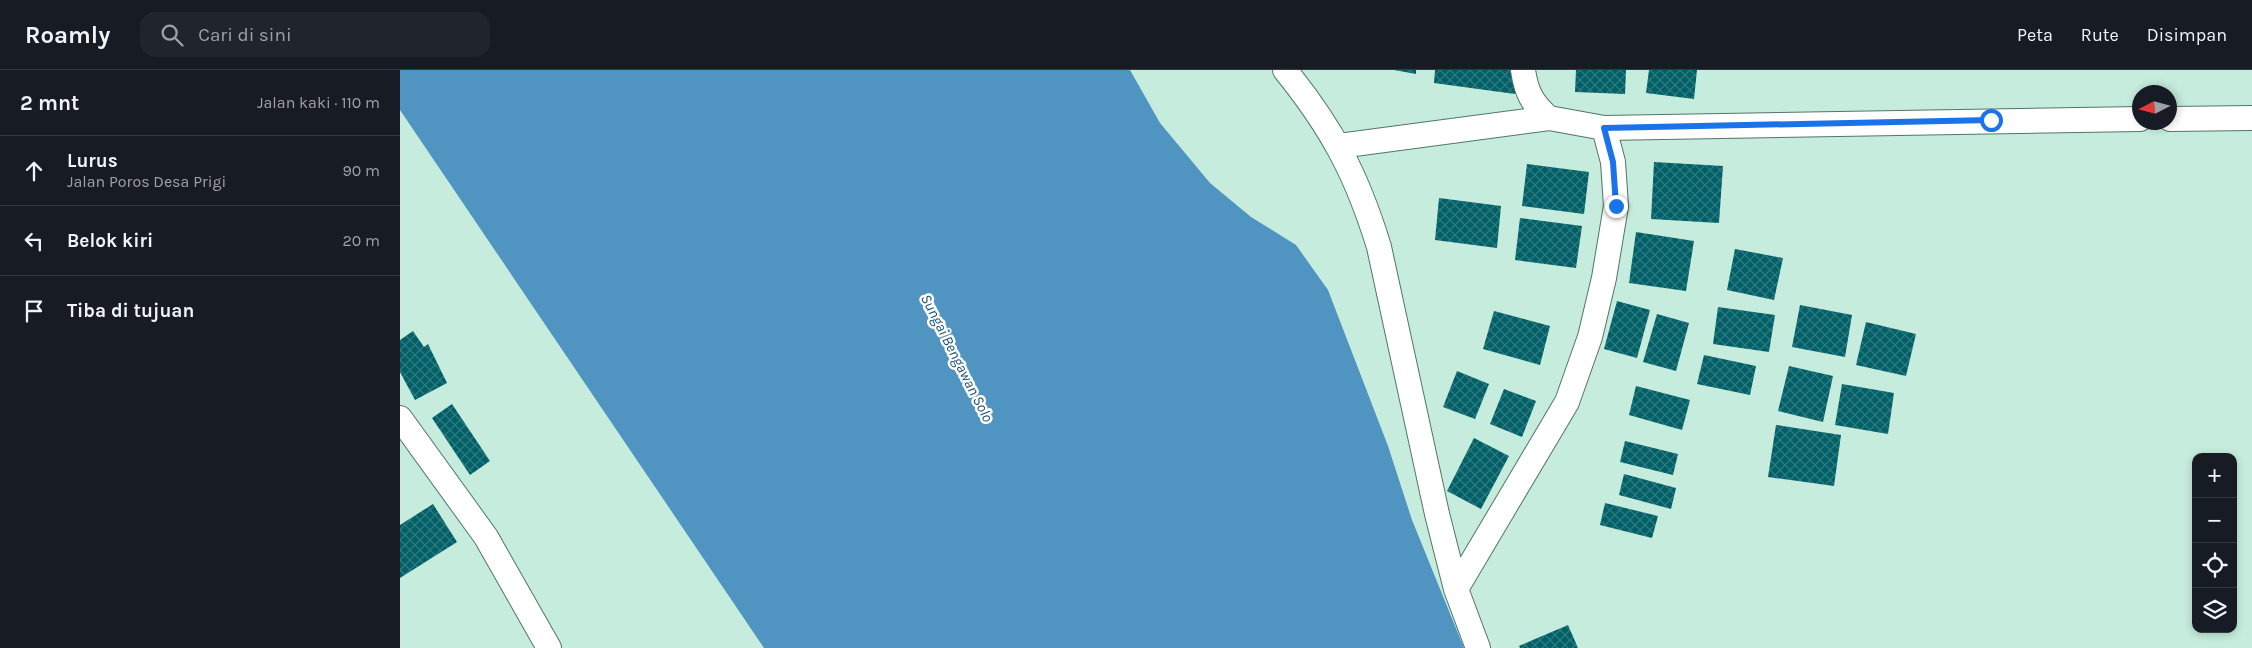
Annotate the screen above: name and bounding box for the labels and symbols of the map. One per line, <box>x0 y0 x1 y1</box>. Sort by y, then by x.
north arrow <box>2132 85 2177 130</box>
route start <box>1980 109 2003 132</box>
route end <box>1605 195 1628 218</box>
water label: Sungai Bengawan Solo <box>917 291 997 425</box>

